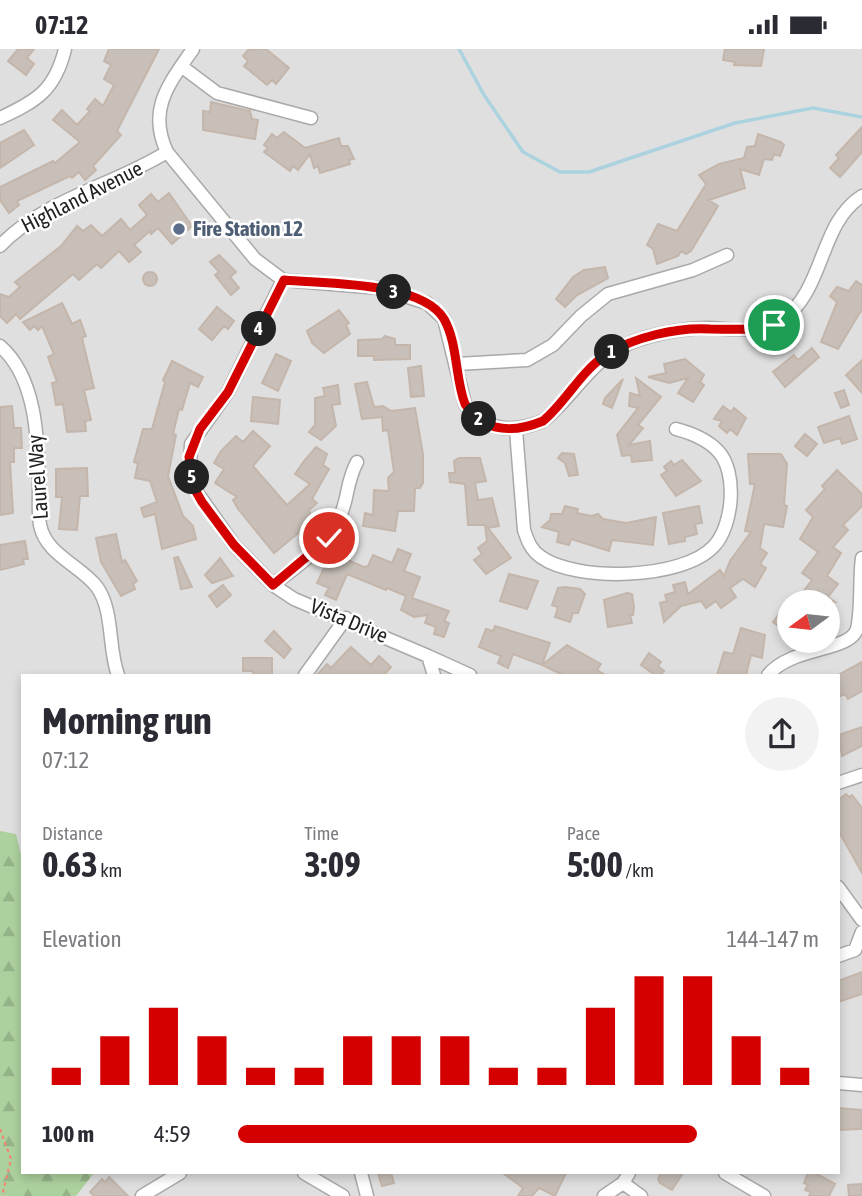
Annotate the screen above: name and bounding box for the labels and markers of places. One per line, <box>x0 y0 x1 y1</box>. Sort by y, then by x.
place label: Fire Station 12 <box>193 216 303 240</box>
marker: Fire Station 12 <box>171 221 187 237</box>
pin: 3 <box>376 275 412 309</box>
pin <box>744 295 804 355</box>
pin: 4 <box>242 311 276 347</box>
pin: 1 <box>594 335 630 369</box>
pin: 2 <box>462 401 496 437</box>
pin: 5 <box>174 459 210 495</box>
pin <box>299 508 359 568</box>

